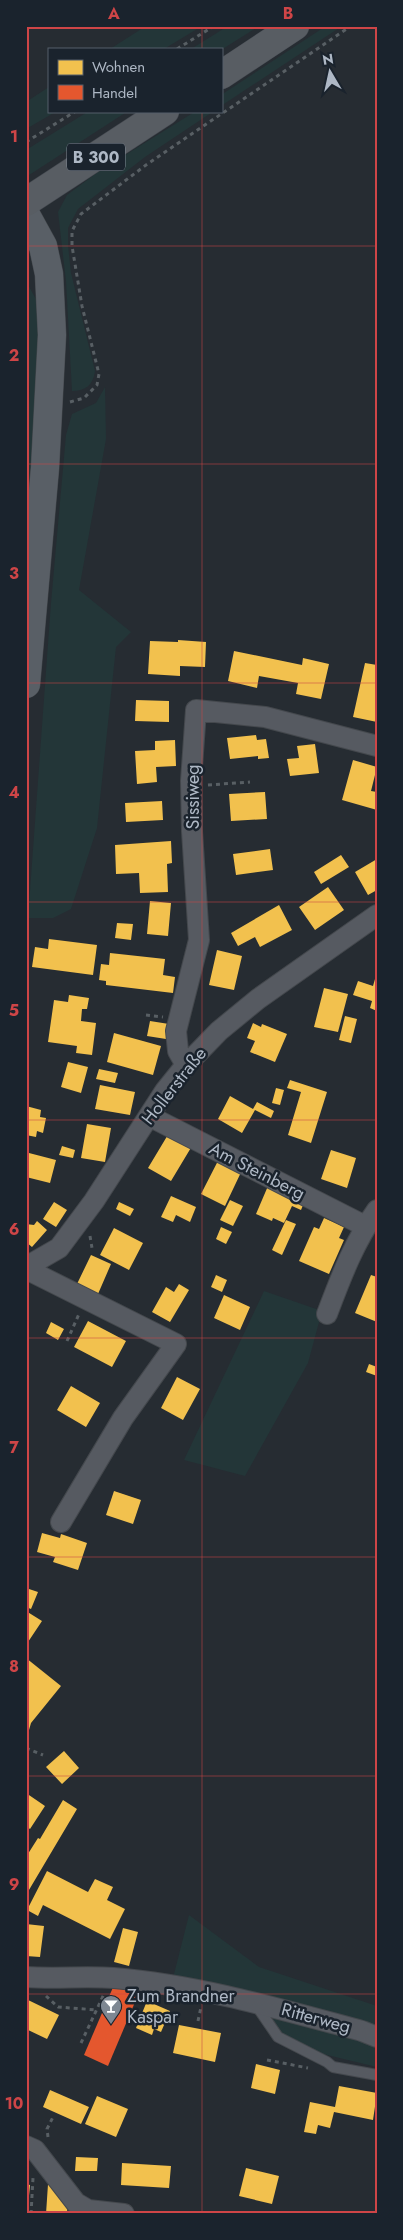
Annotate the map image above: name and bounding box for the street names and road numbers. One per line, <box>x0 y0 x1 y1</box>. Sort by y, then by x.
road number: B 300 <box>67 144 125 170</box>
street label: Sissiweg <box>180 764 206 830</box>
street label: Hollerstraße <box>135 1042 213 1130</box>
street label: Am Steinberg <box>204 1136 310 1206</box>
street label: Ritterweg <box>278 1996 354 2040</box>

